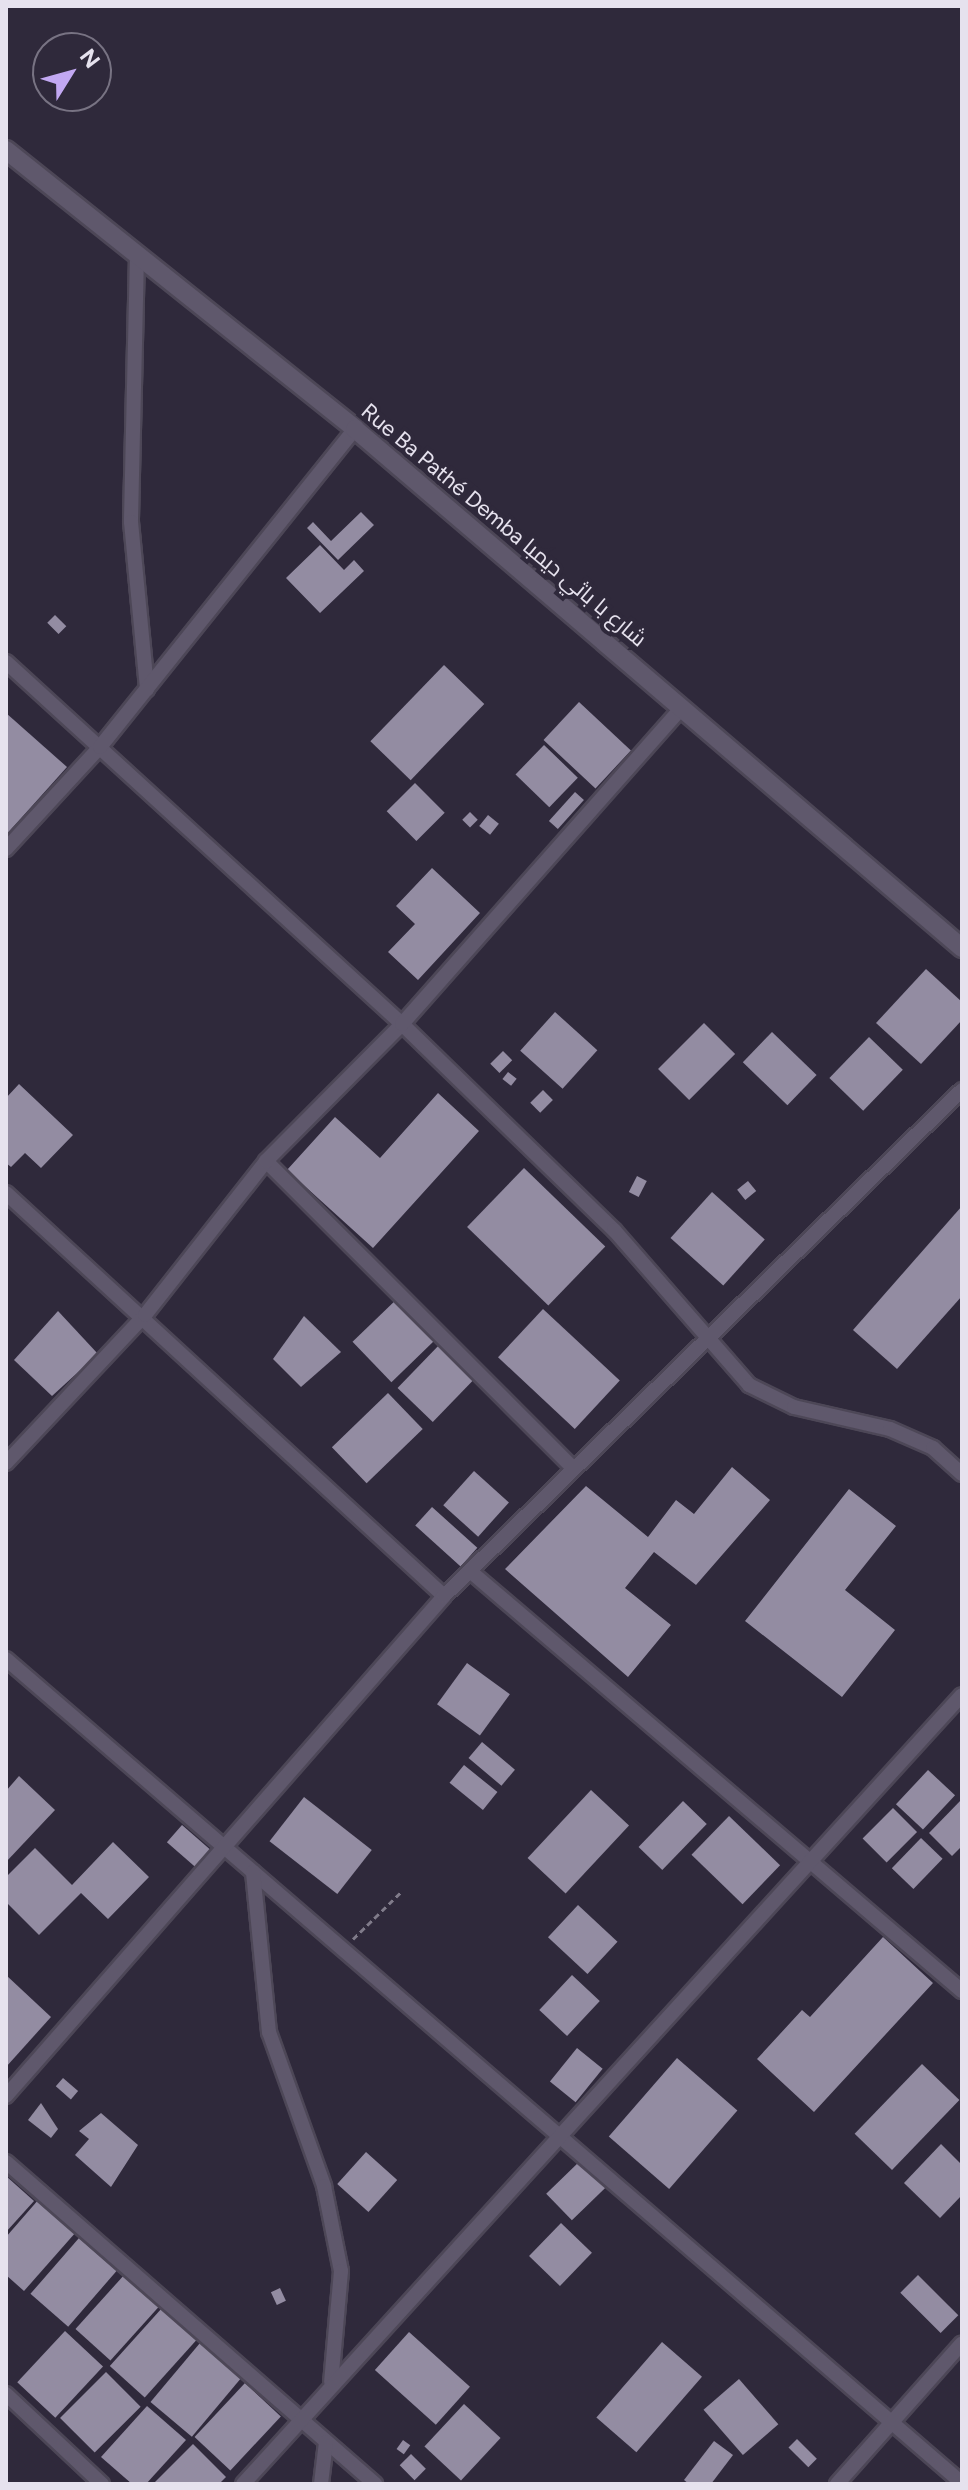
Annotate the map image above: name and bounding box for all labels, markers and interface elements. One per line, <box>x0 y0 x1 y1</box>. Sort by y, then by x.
north arrow <box>32 32 112 112</box>
text: N <box>74 44 106 73</box>
street label: Rue Ba Pathé Demba شارع با باثي ديمبا <box>356 398 652 652</box>

